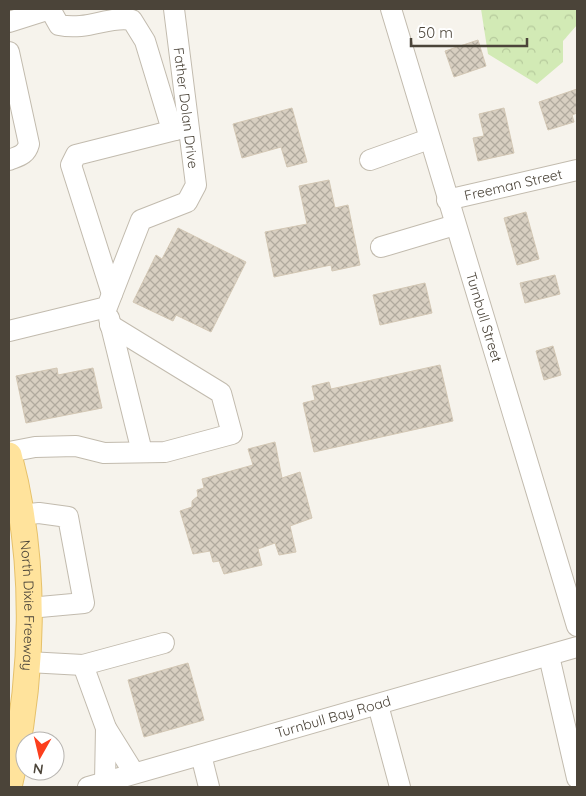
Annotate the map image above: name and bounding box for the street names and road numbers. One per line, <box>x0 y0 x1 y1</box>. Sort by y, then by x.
street label: Father Dolan Drive <box>170 46 202 170</box>
street label: Freeman Street <box>462 165 564 205</box>
street label: Turnbull Street <box>462 270 506 365</box>
street label: North Dixie Freeway <box>16 539 38 671</box>
street label: Turnbull Bay Road <box>273 692 393 742</box>

